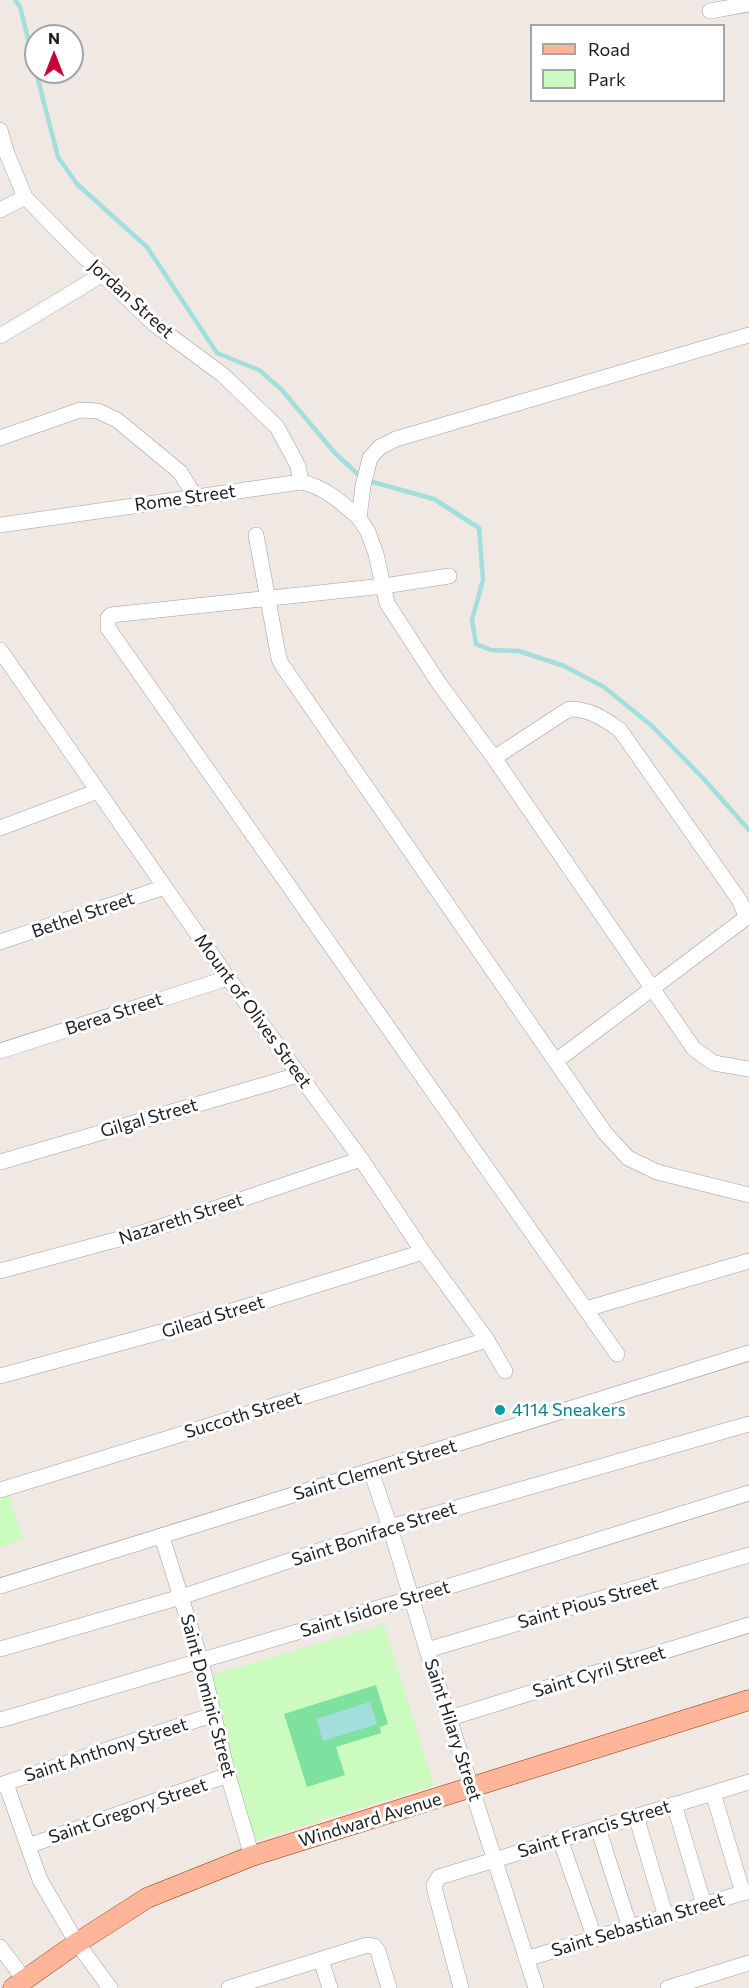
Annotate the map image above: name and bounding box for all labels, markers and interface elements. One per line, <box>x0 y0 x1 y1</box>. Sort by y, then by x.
north arrow <box>24 24 84 84</box>
legend <box>530 24 725 102</box>
text: N <box>48 28 60 47</box>
text: Road <box>588 38 630 60</box>
text: Park <box>588 68 626 90</box>
street label: Jordan Street <box>84 255 178 343</box>
street label: Rome Street <box>133 480 237 516</box>
street label: Bethel Street <box>29 887 137 943</box>
street label: Mount of Olives Street <box>190 930 316 1092</box>
street label: Berea Street <box>63 988 165 1040</box>
street label: Gilgal Street <box>98 1094 200 1142</box>
street label: Nazareth Street <box>116 1189 246 1249</box>
street label: Gilead Street <box>159 1291 267 1343</box>
street label: Succoth Street <box>182 1387 304 1443</box>
place label: 4114 Sneakers <box>512 1399 626 1421</box>
marker: 4114 Sneakers <box>493 1403 507 1417</box>
street label: Saint Clement Street <box>291 1435 459 1505</box>
street label: Saint Boniface Street <box>289 1497 459 1571</box>
street label: Saint Pious Street <box>515 1573 661 1633</box>
street label: Saint Isidore Street <box>298 1576 452 1642</box>
street label: Saint Dominic Street <box>176 1612 240 1780</box>
street label: Saint Cyril Street <box>530 1642 668 1702</box>
street label: Saint Hilary Street <box>420 1656 486 1804</box>
street label: Saint Anthony Street <box>22 1713 190 1787</box>
street label: Saint Gregory Street <box>46 1774 210 1848</box>
street label: Windward Avenue <box>296 1788 444 1852</box>
street label: Saint Francis Street <box>515 1795 673 1863</box>
street label: Saint Sebastian Street <box>549 1888 727 1962</box>

